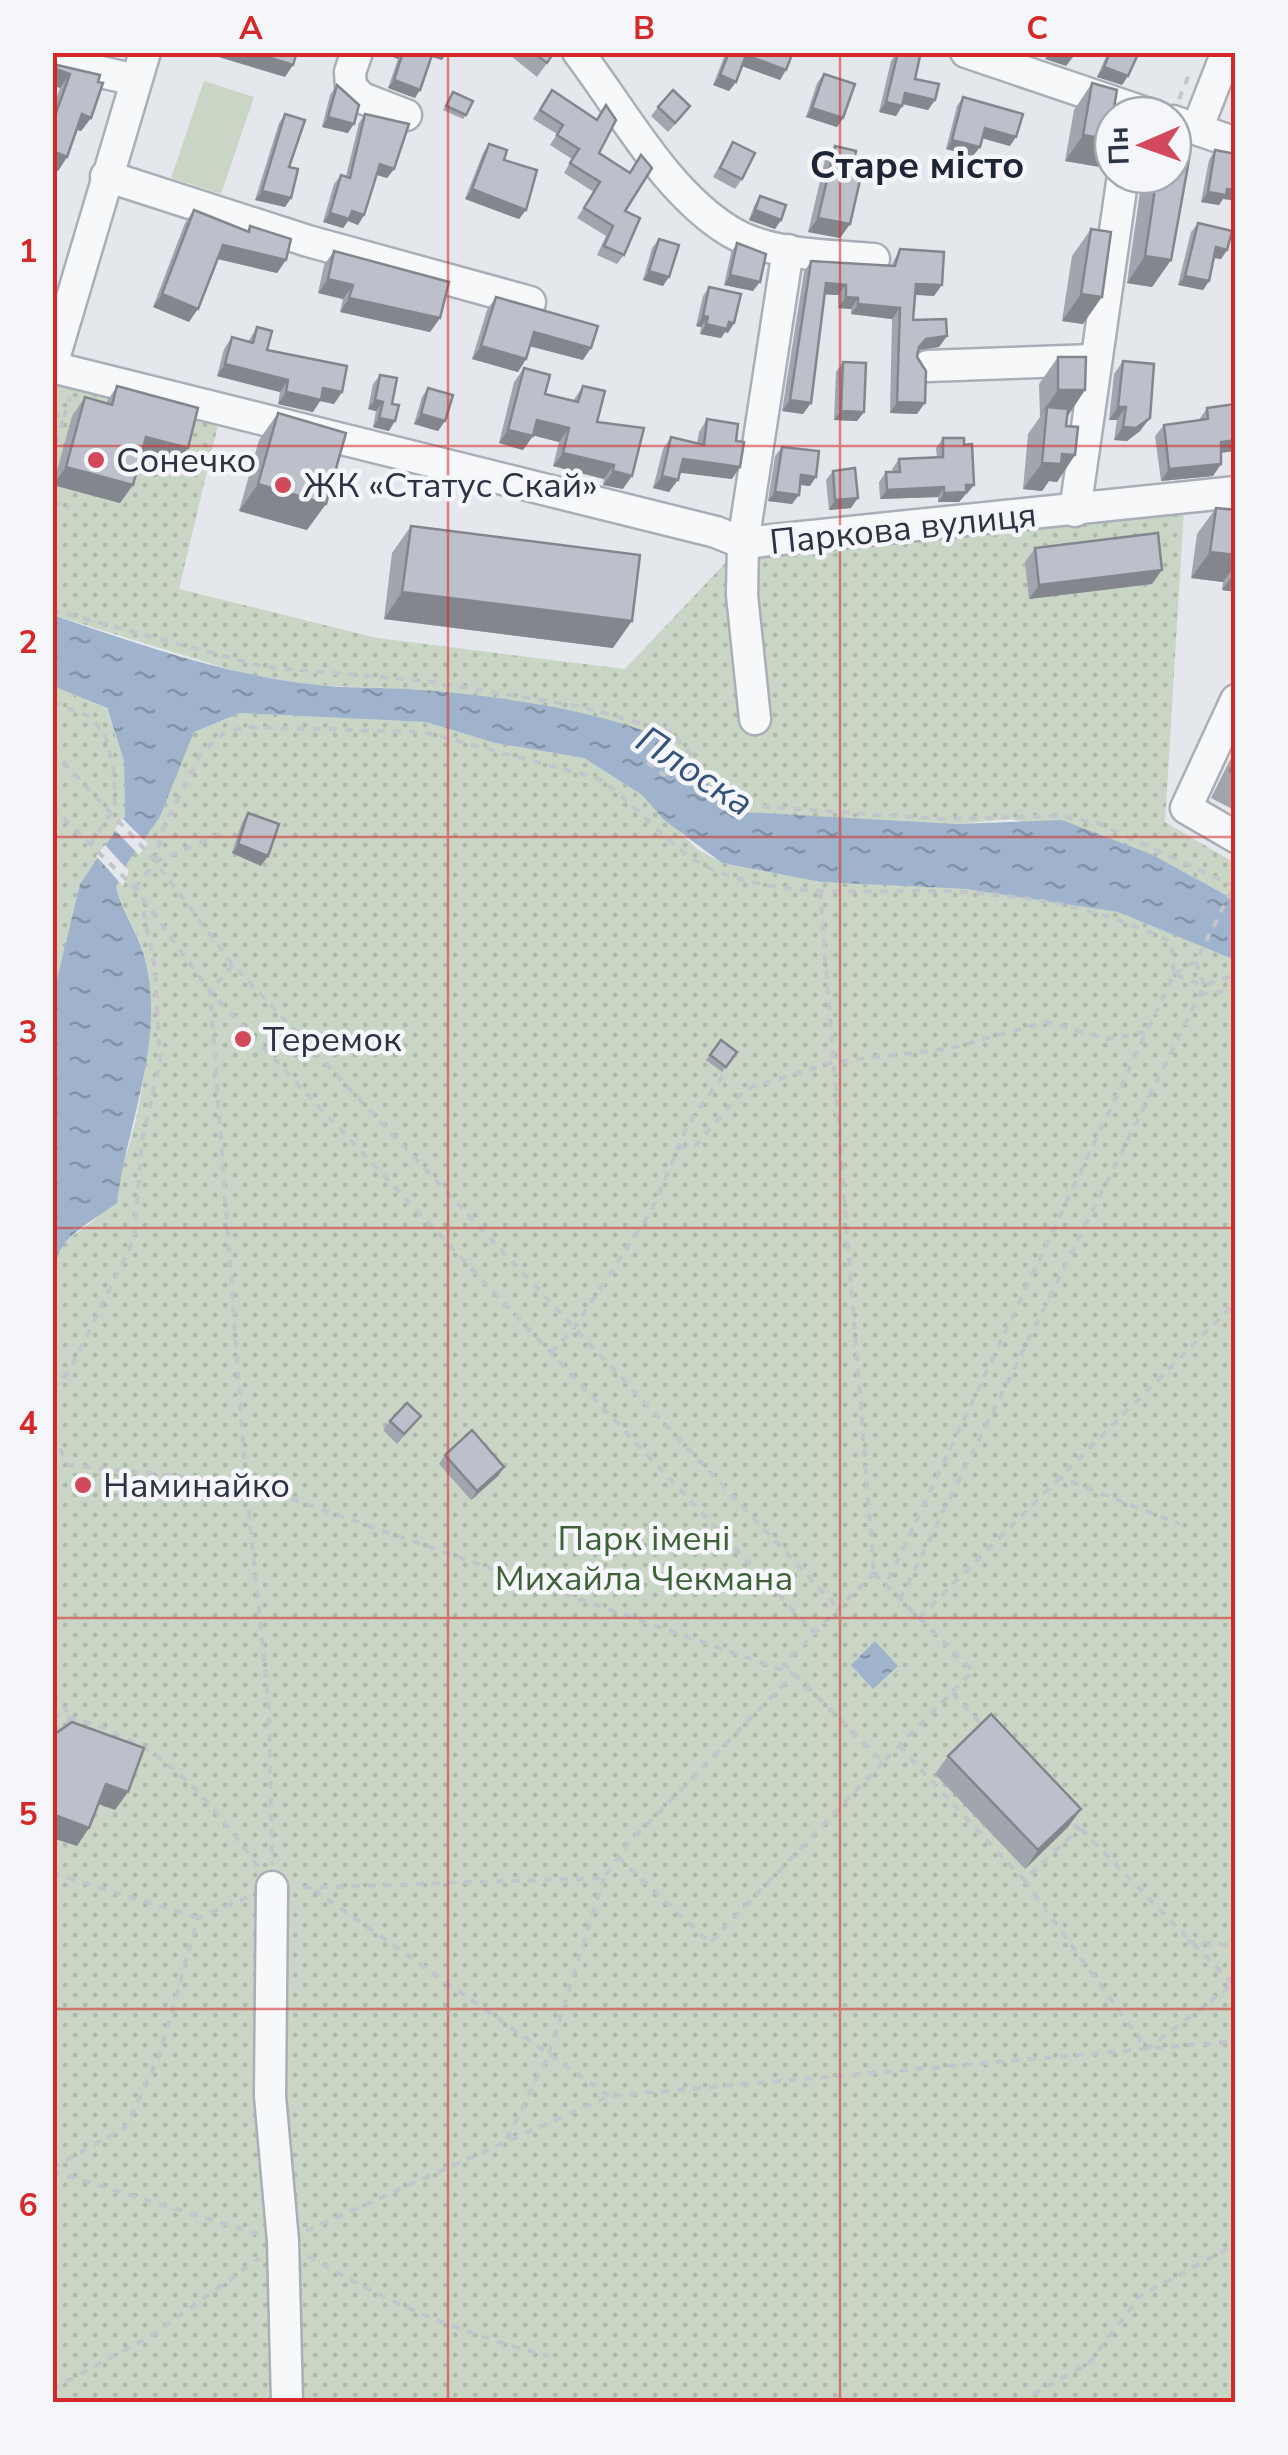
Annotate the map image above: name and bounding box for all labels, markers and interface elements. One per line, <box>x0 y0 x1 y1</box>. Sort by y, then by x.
text: A <box>239 7 263 50</box>
text: B <box>633 7 655 50</box>
text: C <box>1026 7 1048 50</box>
north arrow <box>1093 95 1193 195</box>
text: Пн <box>1099 126 1139 166</box>
district label: Старе місто <box>810 140 1024 191</box>
text: 1 <box>18 230 38 273</box>
place label: Cонечко <box>116 437 256 484</box>
marker: Cонечко <box>85 449 107 471</box>
place label: ЖК «Статус Скай» <box>303 462 598 509</box>
marker: ЖК «Статус Скай» <box>272 474 294 496</box>
street label: Паркова вулиця <box>767 491 1039 566</box>
text: 2 <box>18 621 38 664</box>
water label: Плоска <box>626 714 763 828</box>
text: 3 <box>18 1011 38 1054</box>
place label: Теремок <box>263 1016 402 1063</box>
marker: Теремок <box>232 1028 254 1050</box>
text: 4 <box>18 1402 38 1445</box>
place label: Наминайко <box>103 1462 290 1509</box>
marker: Наминайко <box>72 1474 94 1496</box>
park label: Парк імені Михайла Чекмана <box>495 1515 793 1602</box>
text: 5 <box>18 1793 38 1836</box>
text: 6 <box>18 2184 38 2227</box>

